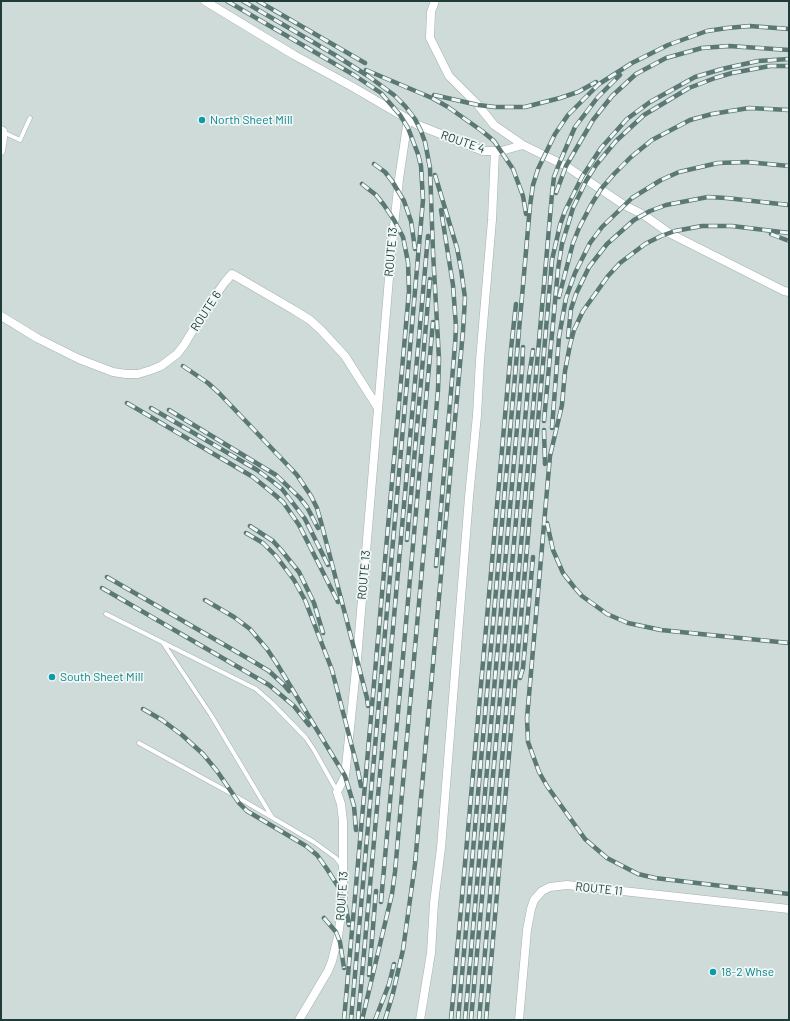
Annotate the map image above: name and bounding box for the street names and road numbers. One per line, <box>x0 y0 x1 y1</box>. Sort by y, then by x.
street label: ROUTE 4 <box>439 128 487 156</box>
street label: ROUTE 13 <box>382 227 400 277</box>
street label: ROUTE 6 <box>188 288 224 334</box>
street label: ROUTE 13 <box>355 550 373 600</box>
street label: ROUTE 13 <box>333 871 351 921</box>
street label: ROUTE 11 <box>575 879 623 899</box>

